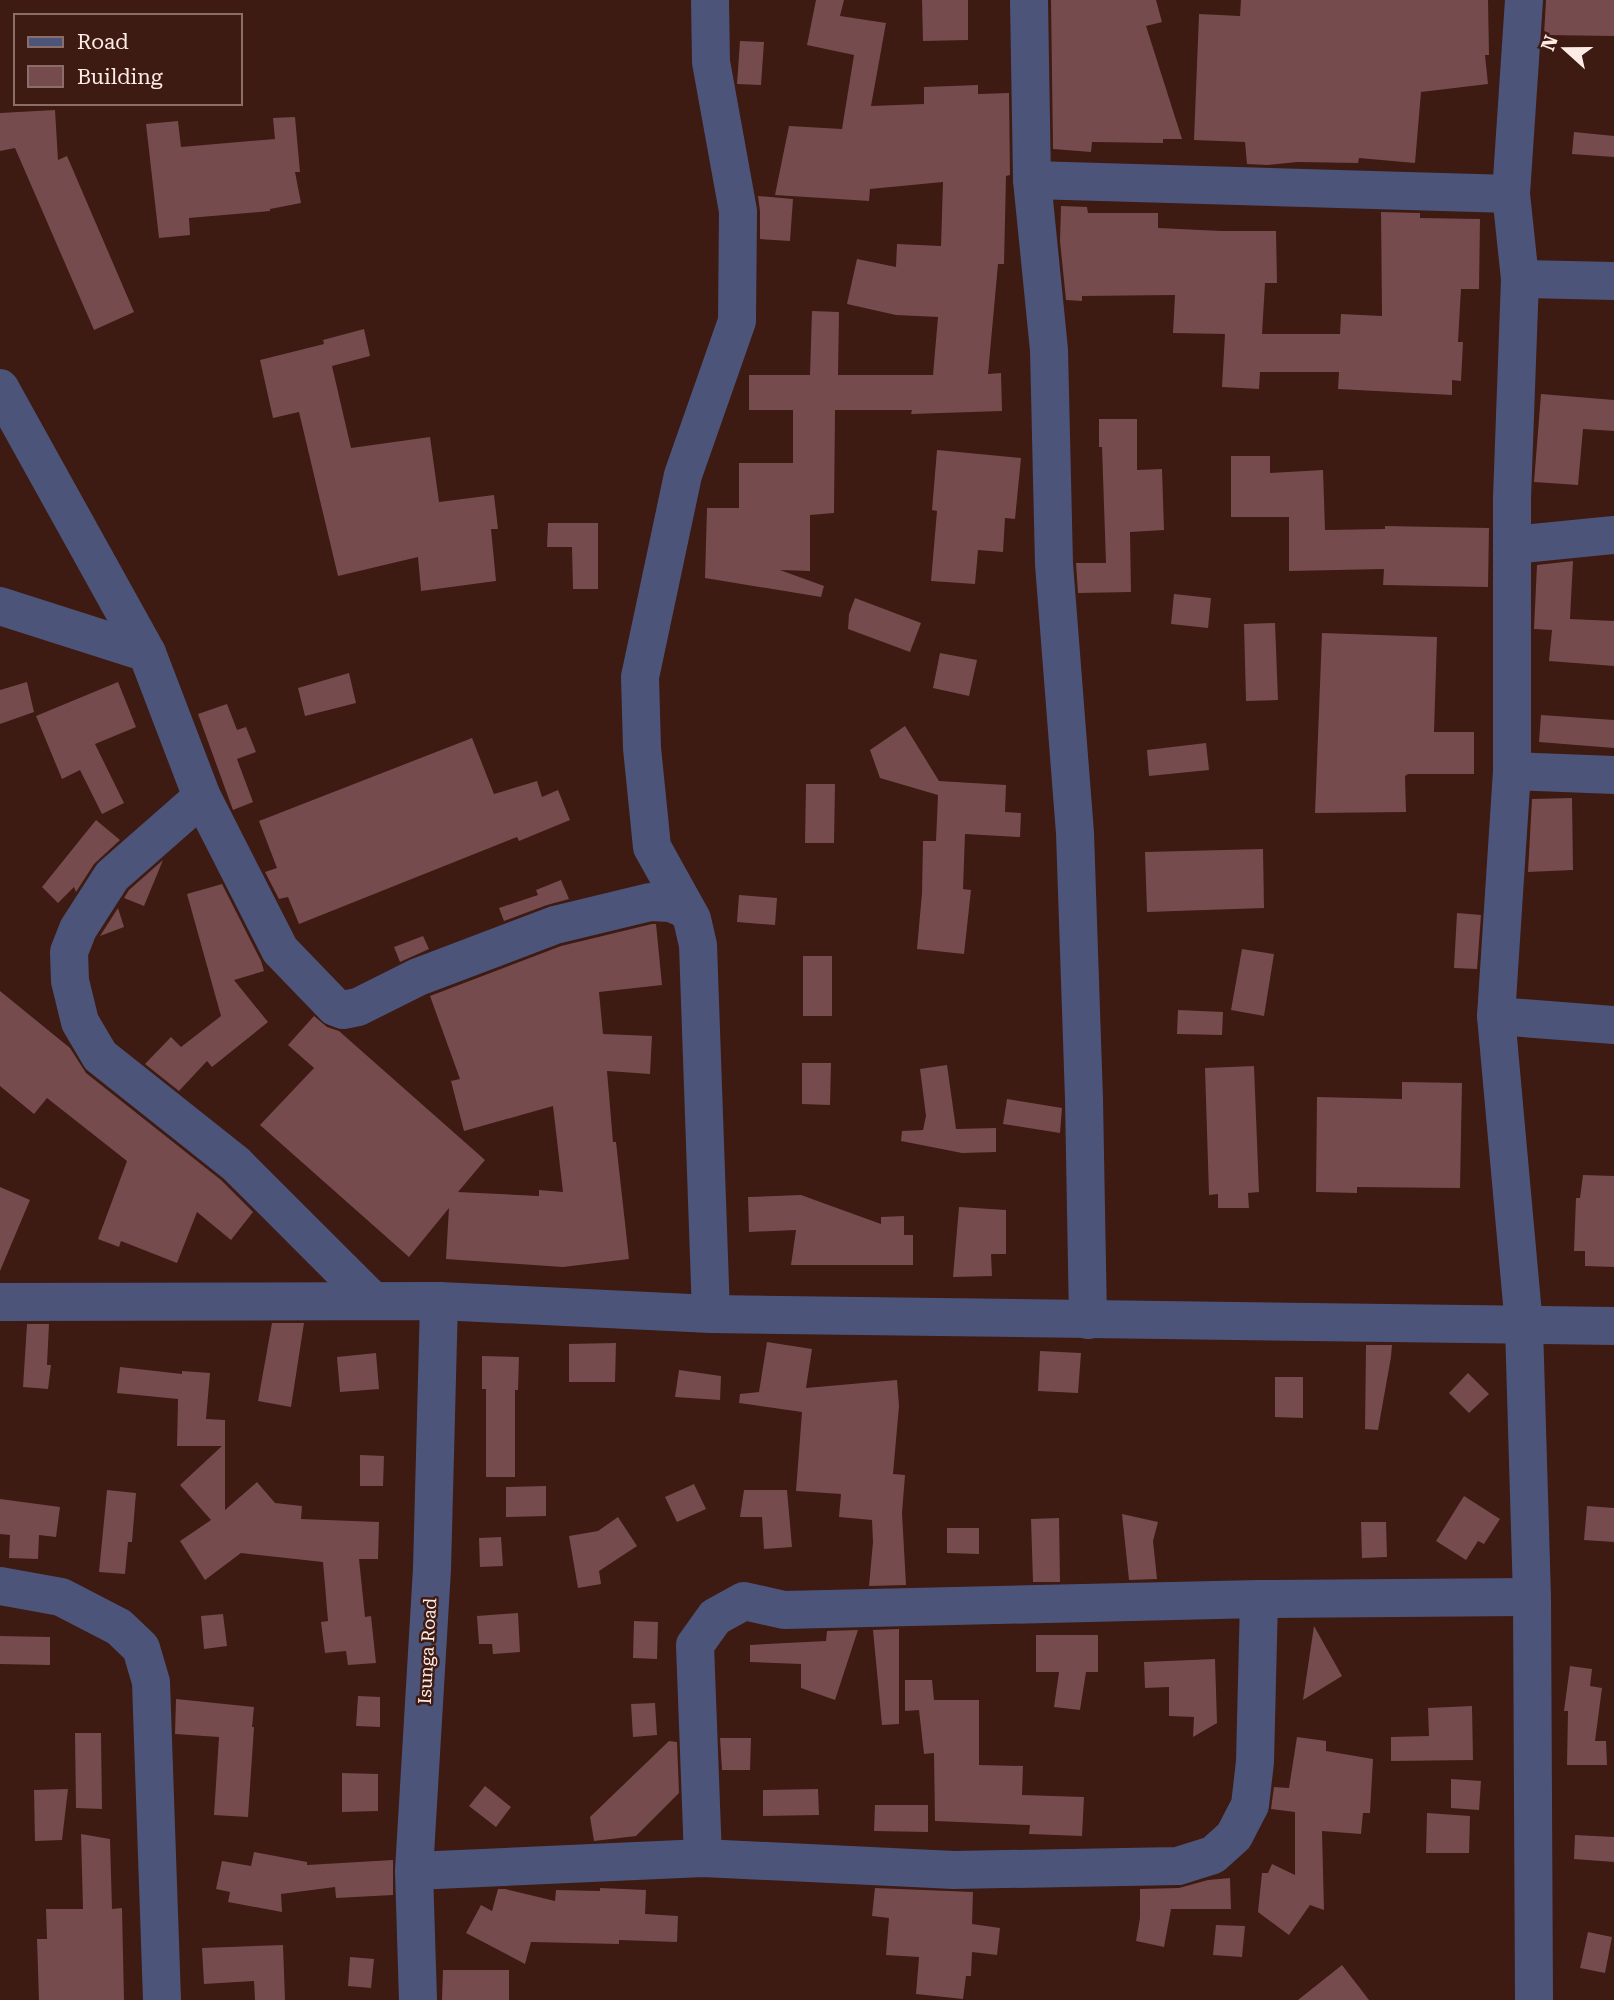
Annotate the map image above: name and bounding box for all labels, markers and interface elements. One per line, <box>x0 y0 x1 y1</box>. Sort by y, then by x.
legend <box>14 14 242 105</box>
north arrow <box>1530 14 1600 84</box>
text: Road <box>77 30 129 54</box>
text: N <box>1536 32 1563 54</box>
text: Building <box>77 65 163 89</box>
street label: Isunga Road <box>414 1597 440 1705</box>

